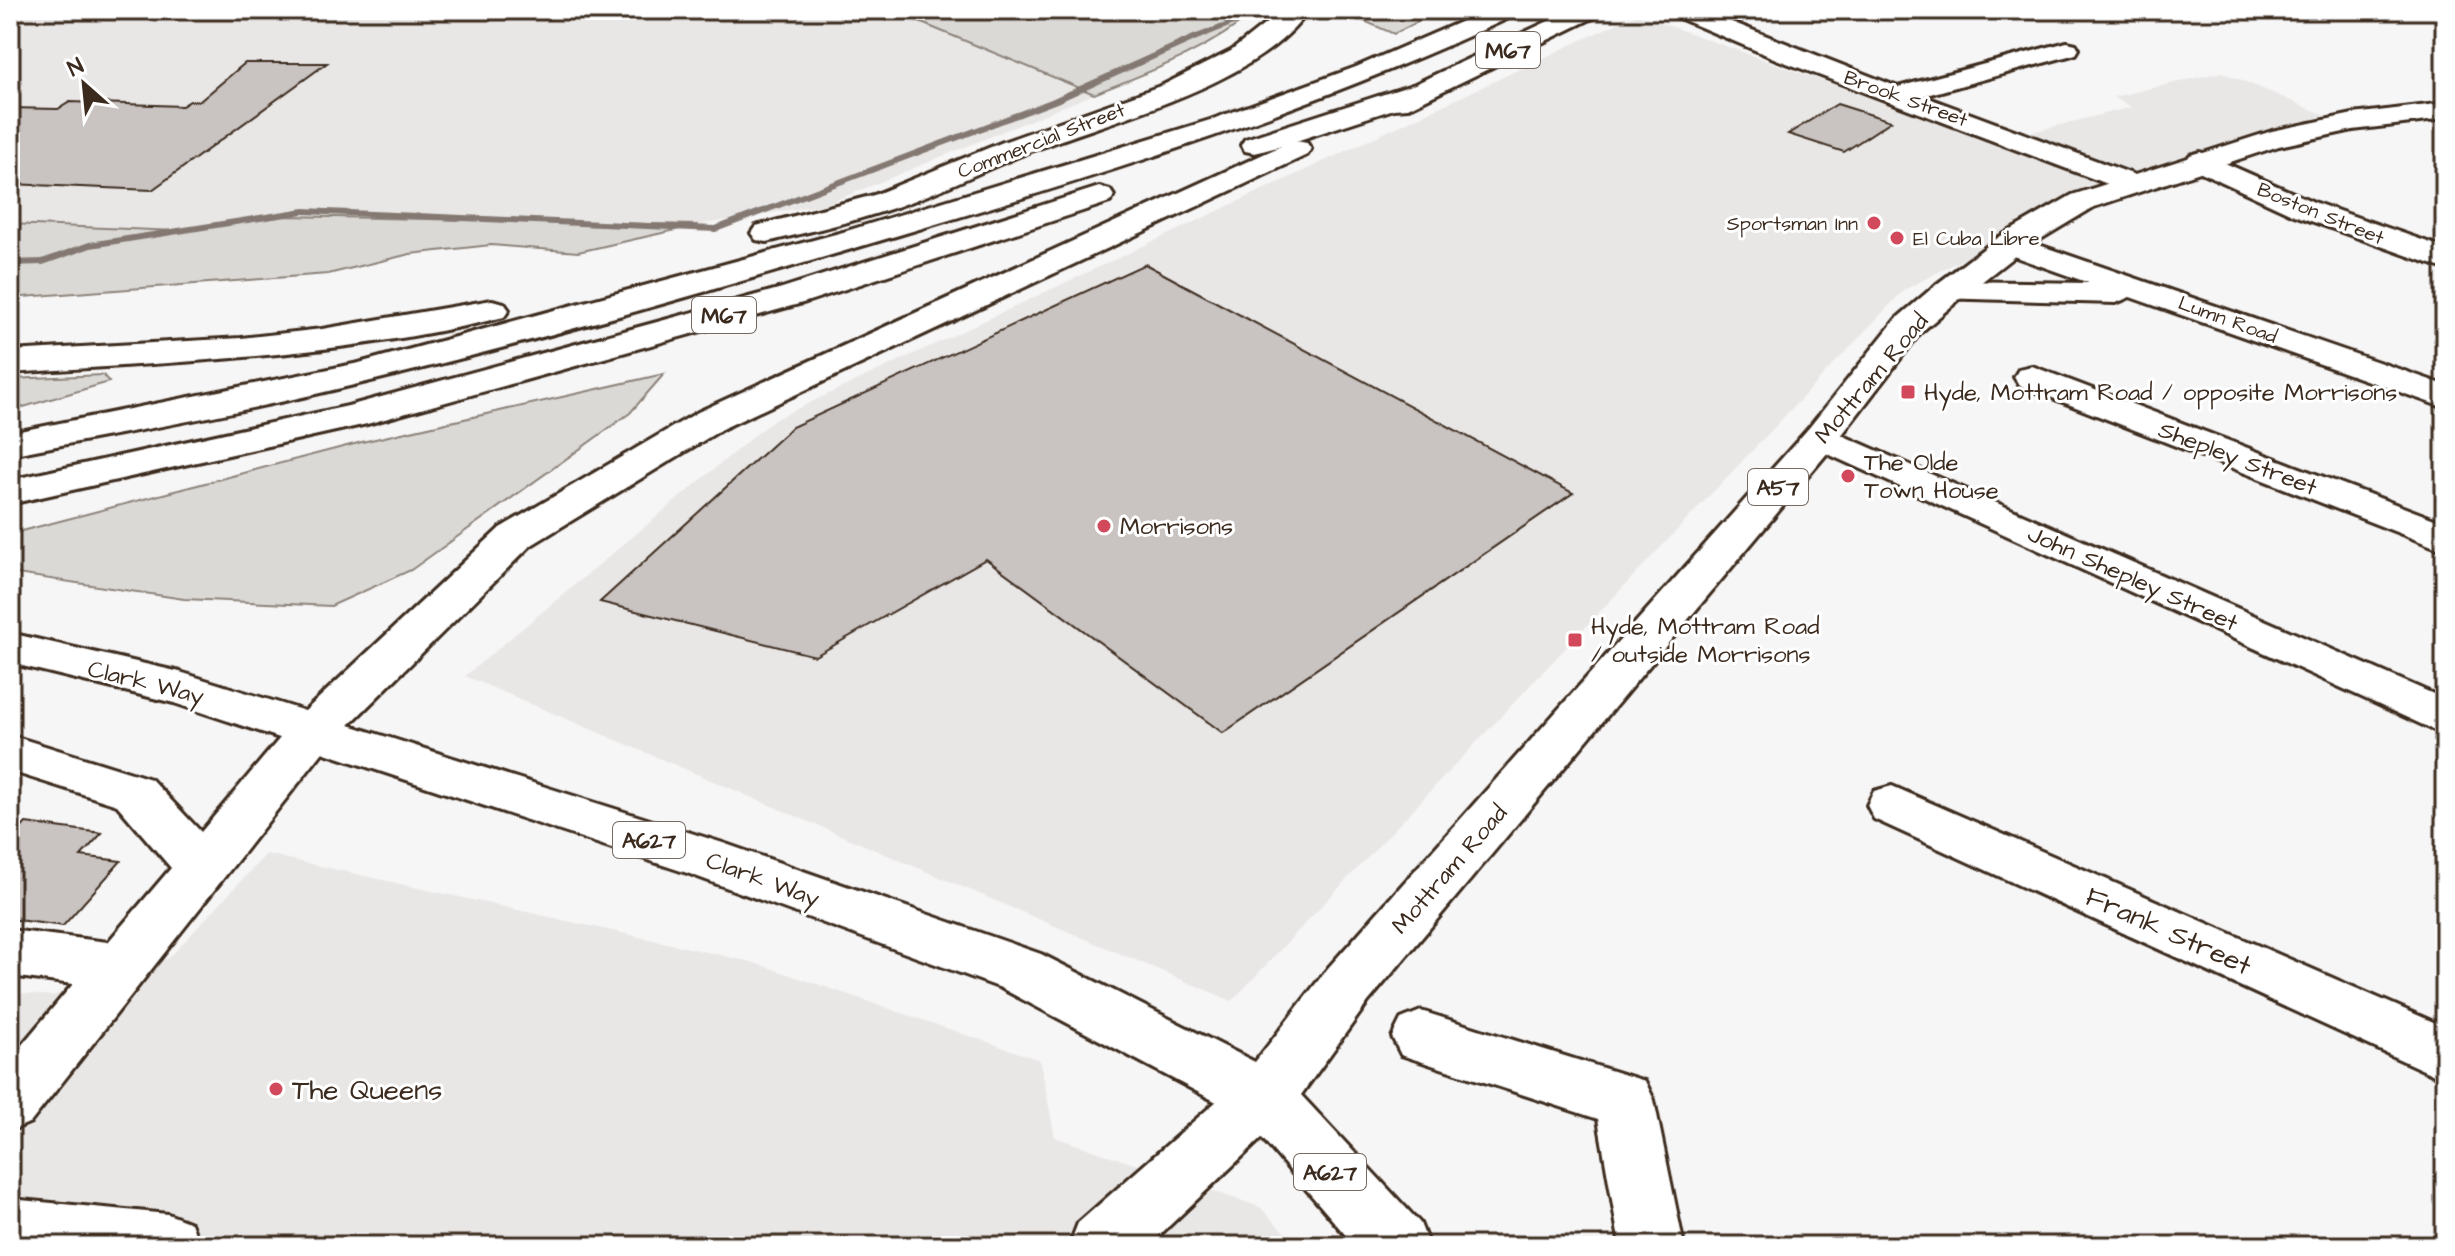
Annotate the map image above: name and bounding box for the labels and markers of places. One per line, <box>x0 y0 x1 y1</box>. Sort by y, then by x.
place label: Sportsman Inn <box>1727 210 1858 238</box>
marker: Sportsman Inn <box>1865 214 1883 232</box>
place label: El Cuba Libre <box>1913 225 2040 253</box>
marker: El Cuba Libre <box>1888 229 1906 247</box>
place label: Hyde, Mottram Road / opposite Morrisons <box>1924 376 2397 411</box>
marker: Hyde, Mottram Road / opposite Morrisons <box>1899 383 1917 401</box>
place label: The Olde Town House <box>1864 446 1999 508</box>
marker: The Olde Town House <box>1839 467 1857 485</box>
place label: Morrisons <box>1120 510 1233 544</box>
marker: Morrisons <box>1095 517 1113 535</box>
place label: Hyde, Mottram Road / outside Morrisons <box>1591 610 1820 672</box>
marker: Hyde, Mottram Road / outside Morrisons <box>1566 631 1584 649</box>
place label: The Queens <box>292 1071 442 1110</box>
marker: The Queens <box>267 1080 285 1098</box>

